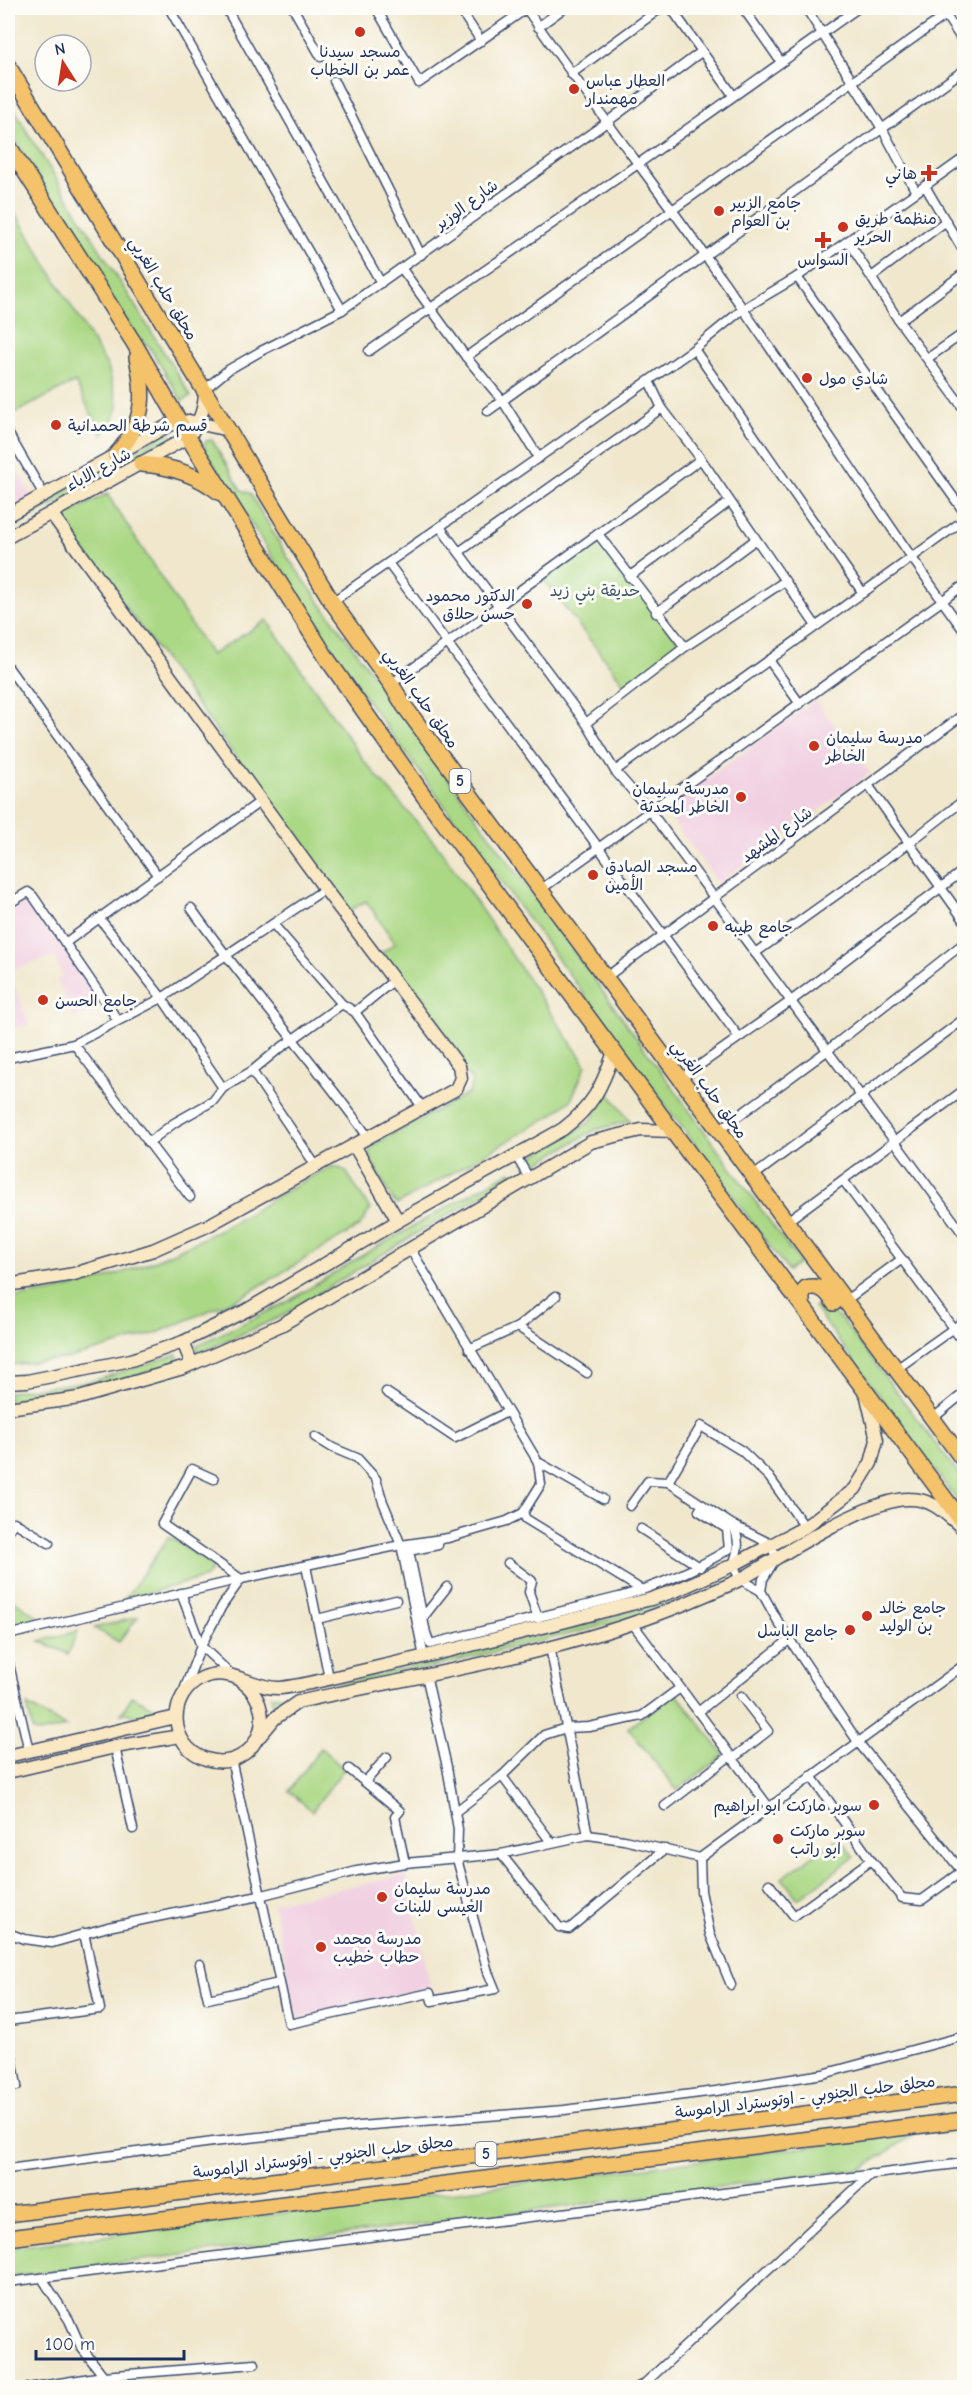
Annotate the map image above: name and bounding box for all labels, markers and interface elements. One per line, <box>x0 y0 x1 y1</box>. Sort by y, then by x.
marker: مسجد سيدنا عمر بن الخطاب <box>353 25 367 39</box>
north arrow <box>33 33 93 93</box>
text: N <box>53 39 67 59</box>
place label: مسجد سيدنا عمر بن الخطاب <box>310 43 410 79</box>
place label: العطار عباس مهمندار <box>584 72 665 108</box>
marker: العطار عباس مهمندار <box>567 82 581 96</box>
place label: هاني <box>885 165 917 188</box>
marker: هاني <box>922 166 936 180</box>
street label: شارع الوزير <box>430 176 503 236</box>
place label: جامع الزبير بن العوام <box>729 194 801 233</box>
marker: جامع الزبير بن العوام <box>712 204 726 218</box>
place label: منظمة طريق الحرير <box>853 210 937 246</box>
marker: منظمة طريق الحرير <box>836 220 850 234</box>
marker: السواس <box>816 233 830 247</box>
street label: محلق حلب الغربي <box>121 234 201 346</box>
place label: السواس <box>798 251 848 270</box>
place label: شادي مول <box>819 370 888 390</box>
marker: شادي مول <box>800 371 814 385</box>
place label: قسم شرطة الحمدانية <box>68 417 208 438</box>
marker: قسم شرطة الحمدانية <box>49 418 63 432</box>
street label: شارع الاباء <box>63 445 135 497</box>
park label: حديقة بني زيد <box>550 582 640 605</box>
place label: الدكتور محمود حسن حلاق <box>426 587 515 623</box>
marker: الدكتور محمود حسن حلاق <box>520 597 534 611</box>
street label: محلق حلب الغربي <box>376 646 462 754</box>
place label: مدرسة سليمان الخاطر <box>824 729 923 765</box>
marker: مدرسة سليمان الخاطر <box>807 739 821 753</box>
road number: 5 <box>450 769 470 793</box>
place label: مدرسة سليمان الخاطر المحدثة <box>632 780 729 816</box>
marker: مدرسة سليمان الخاطر المحدثة <box>734 790 748 804</box>
street label: شارع المشهد <box>738 803 817 868</box>
place label: مسجد الصادق الأمين <box>605 858 698 894</box>
marker: مسجد الصادق الأمين <box>586 868 600 882</box>
place label: جامع طيبه <box>725 918 793 938</box>
marker: جامع طيبه <box>706 919 720 933</box>
place label: جامع الحسن <box>55 992 137 1012</box>
marker: جامع الحسن <box>36 993 50 1007</box>
street label: محلق حلب الغربي <box>664 1037 751 1145</box>
place label: جامع خالد بن الوليد <box>879 1599 946 1636</box>
marker: جامع خالد بن الوليد <box>860 1609 874 1623</box>
place label: جامع الباسل <box>757 1622 838 1642</box>
marker: جامع الباسل <box>843 1623 857 1637</box>
place label: سوبر ماركت ابو ابراهيم <box>713 1797 862 1818</box>
marker: سوبر ماركت ابو ابراهيم <box>867 1798 881 1812</box>
place label: سوبر ماركت ابو راتب <box>790 1822 866 1859</box>
marker: سوبر ماركت ابو راتب <box>771 1832 785 1846</box>
place label: مدرسة سليمان العيسى للبنات <box>394 1880 491 1917</box>
marker: مدرسة سليمان العيسى للبنات <box>375 1890 389 1904</box>
place label: مدرسة محمد حطاب خطيب <box>333 1930 422 1966</box>
marker: مدرسة محمد حطاب خطيب <box>314 1940 328 1954</box>
street label: محلق حلب الجنوبي - اوتوستراد الراموسة <box>674 2072 937 2127</box>
street label: محلق حلب الجنوبي - اوتوستراد الراموسة <box>192 2132 455 2187</box>
road number: 5 <box>476 2142 496 2166</box>
scale bar <box>36 2323 184 2361</box>
text: 100 m <box>45 2334 95 2355</box>

